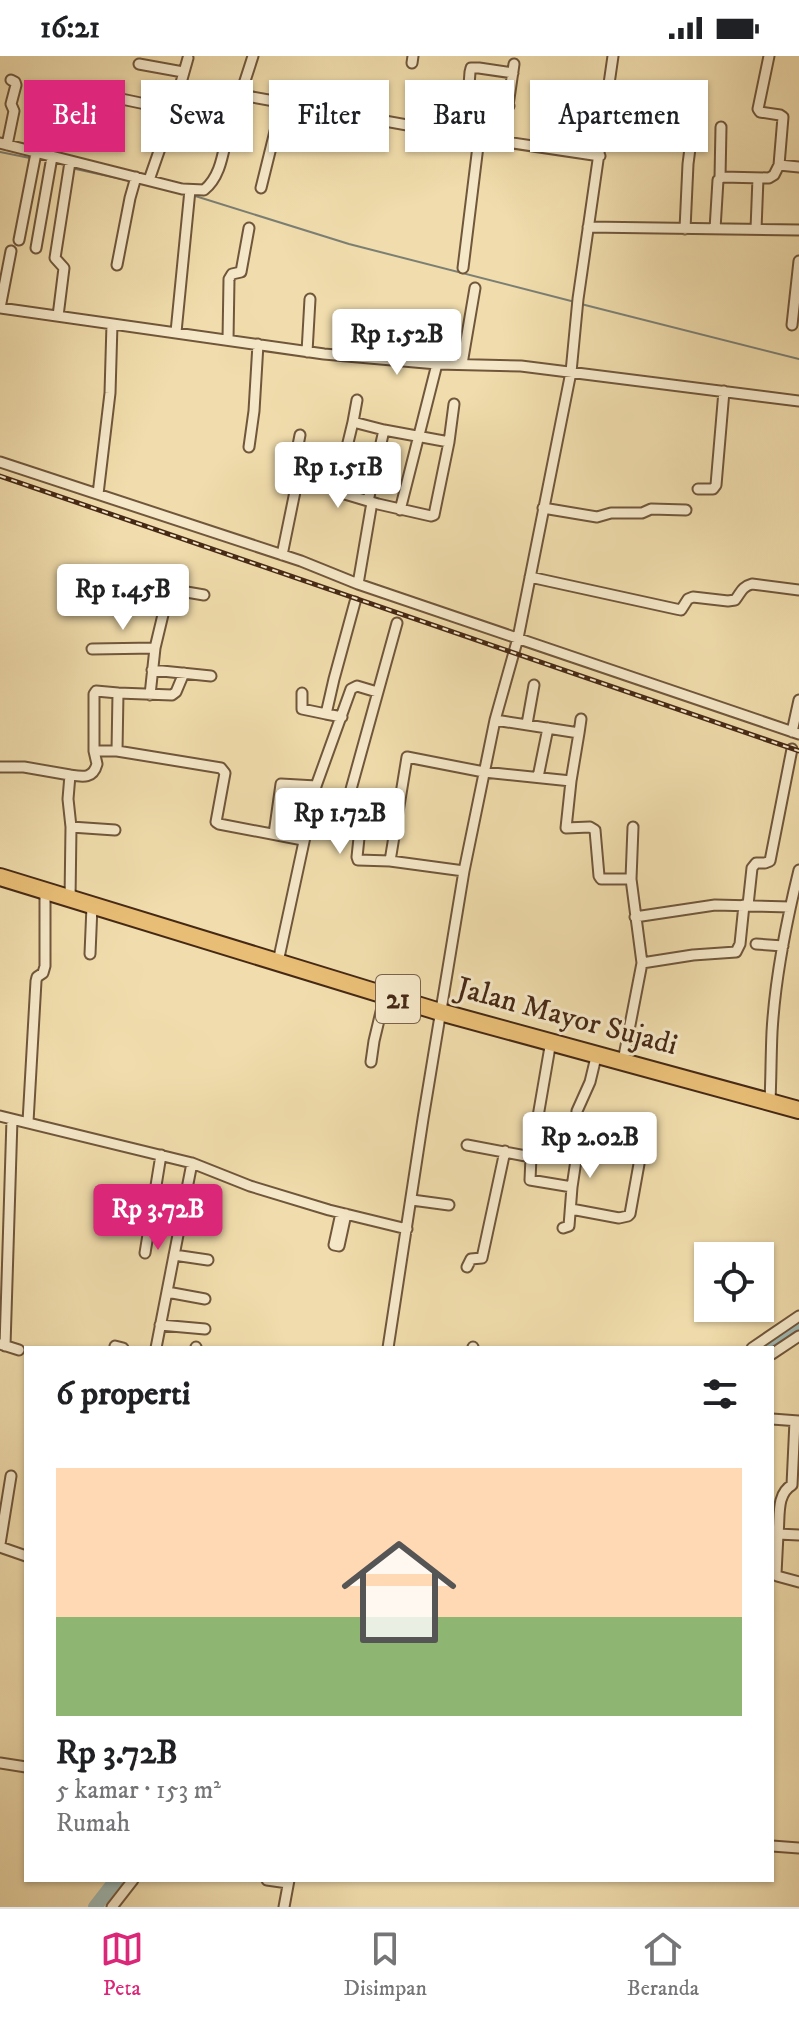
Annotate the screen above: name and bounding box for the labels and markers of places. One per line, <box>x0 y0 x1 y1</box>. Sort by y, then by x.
pin: Rp 1.52B <box>314 309 480 377</box>
pin: Rp 1.51B <box>255 442 421 510</box>
pin: Rp 1.45B <box>40 564 206 632</box>
pin: Rp 1.72B <box>257 788 423 856</box>
pin: Rp 2.02B <box>507 1112 673 1180</box>
pin: Rp 3.72B <box>75 1184 241 1252</box>

